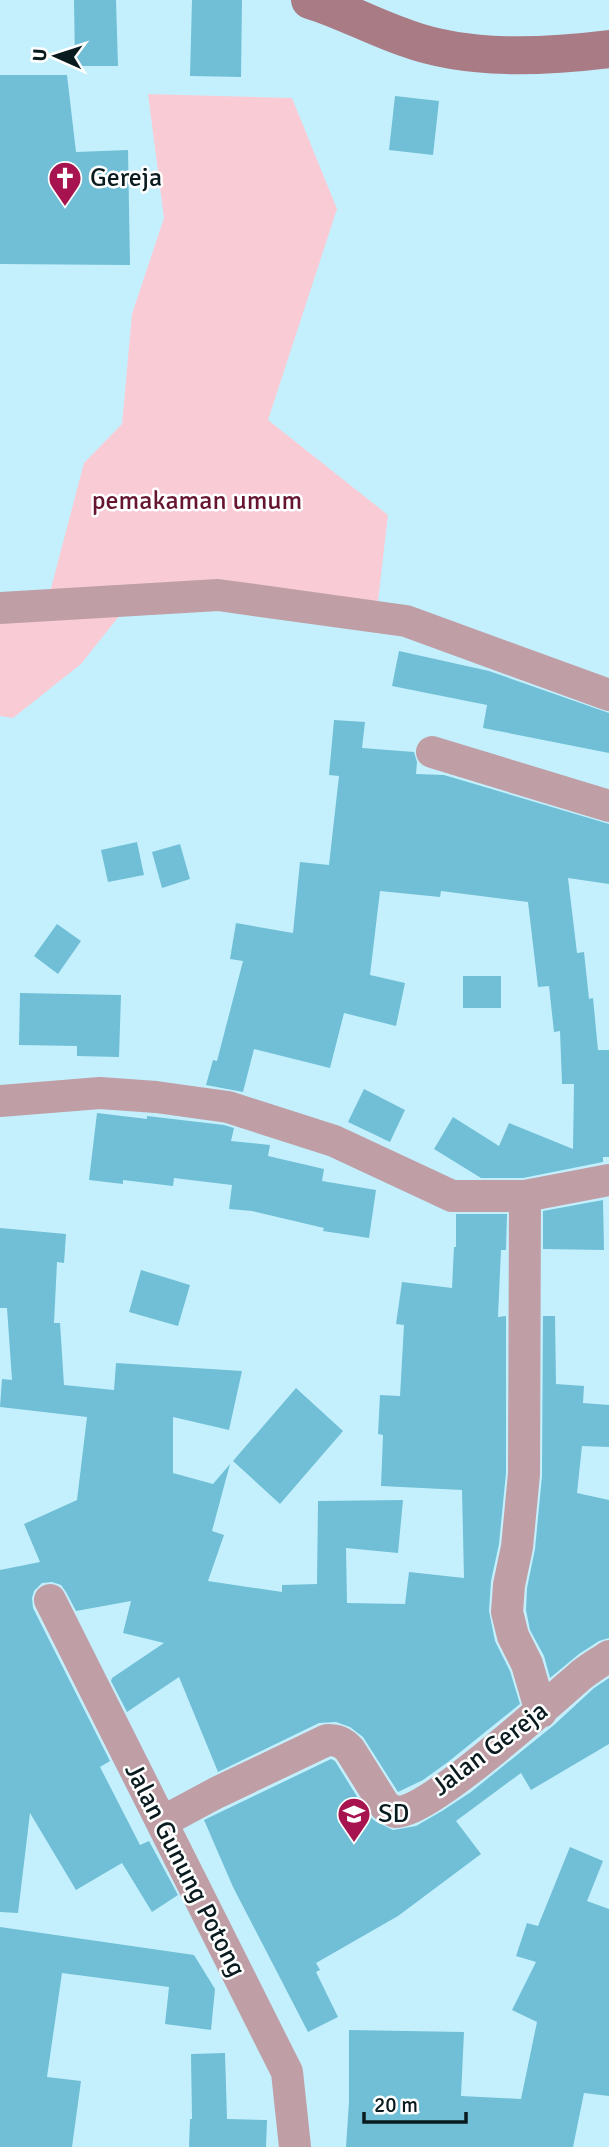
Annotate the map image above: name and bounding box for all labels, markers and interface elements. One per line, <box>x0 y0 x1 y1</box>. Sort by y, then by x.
north arrow <box>21 21 91 91</box>
text: U <box>28 48 52 62</box>
church icon: Gereja <box>46 159 84 208</box>
place label: Gereja <box>90 162 162 194</box>
park label: pemakaman umum <box>92 485 302 517</box>
street label: Jalan Gereja <box>426 1695 554 1803</box>
street label: Jalan Gunung Potong <box>117 1758 253 1982</box>
school or university icon: SD <box>335 1795 373 1844</box>
place label: SD <box>378 1798 409 1830</box>
scale bar <box>364 2080 466 2124</box>
text: 20 m <box>374 2092 418 2118</box>

